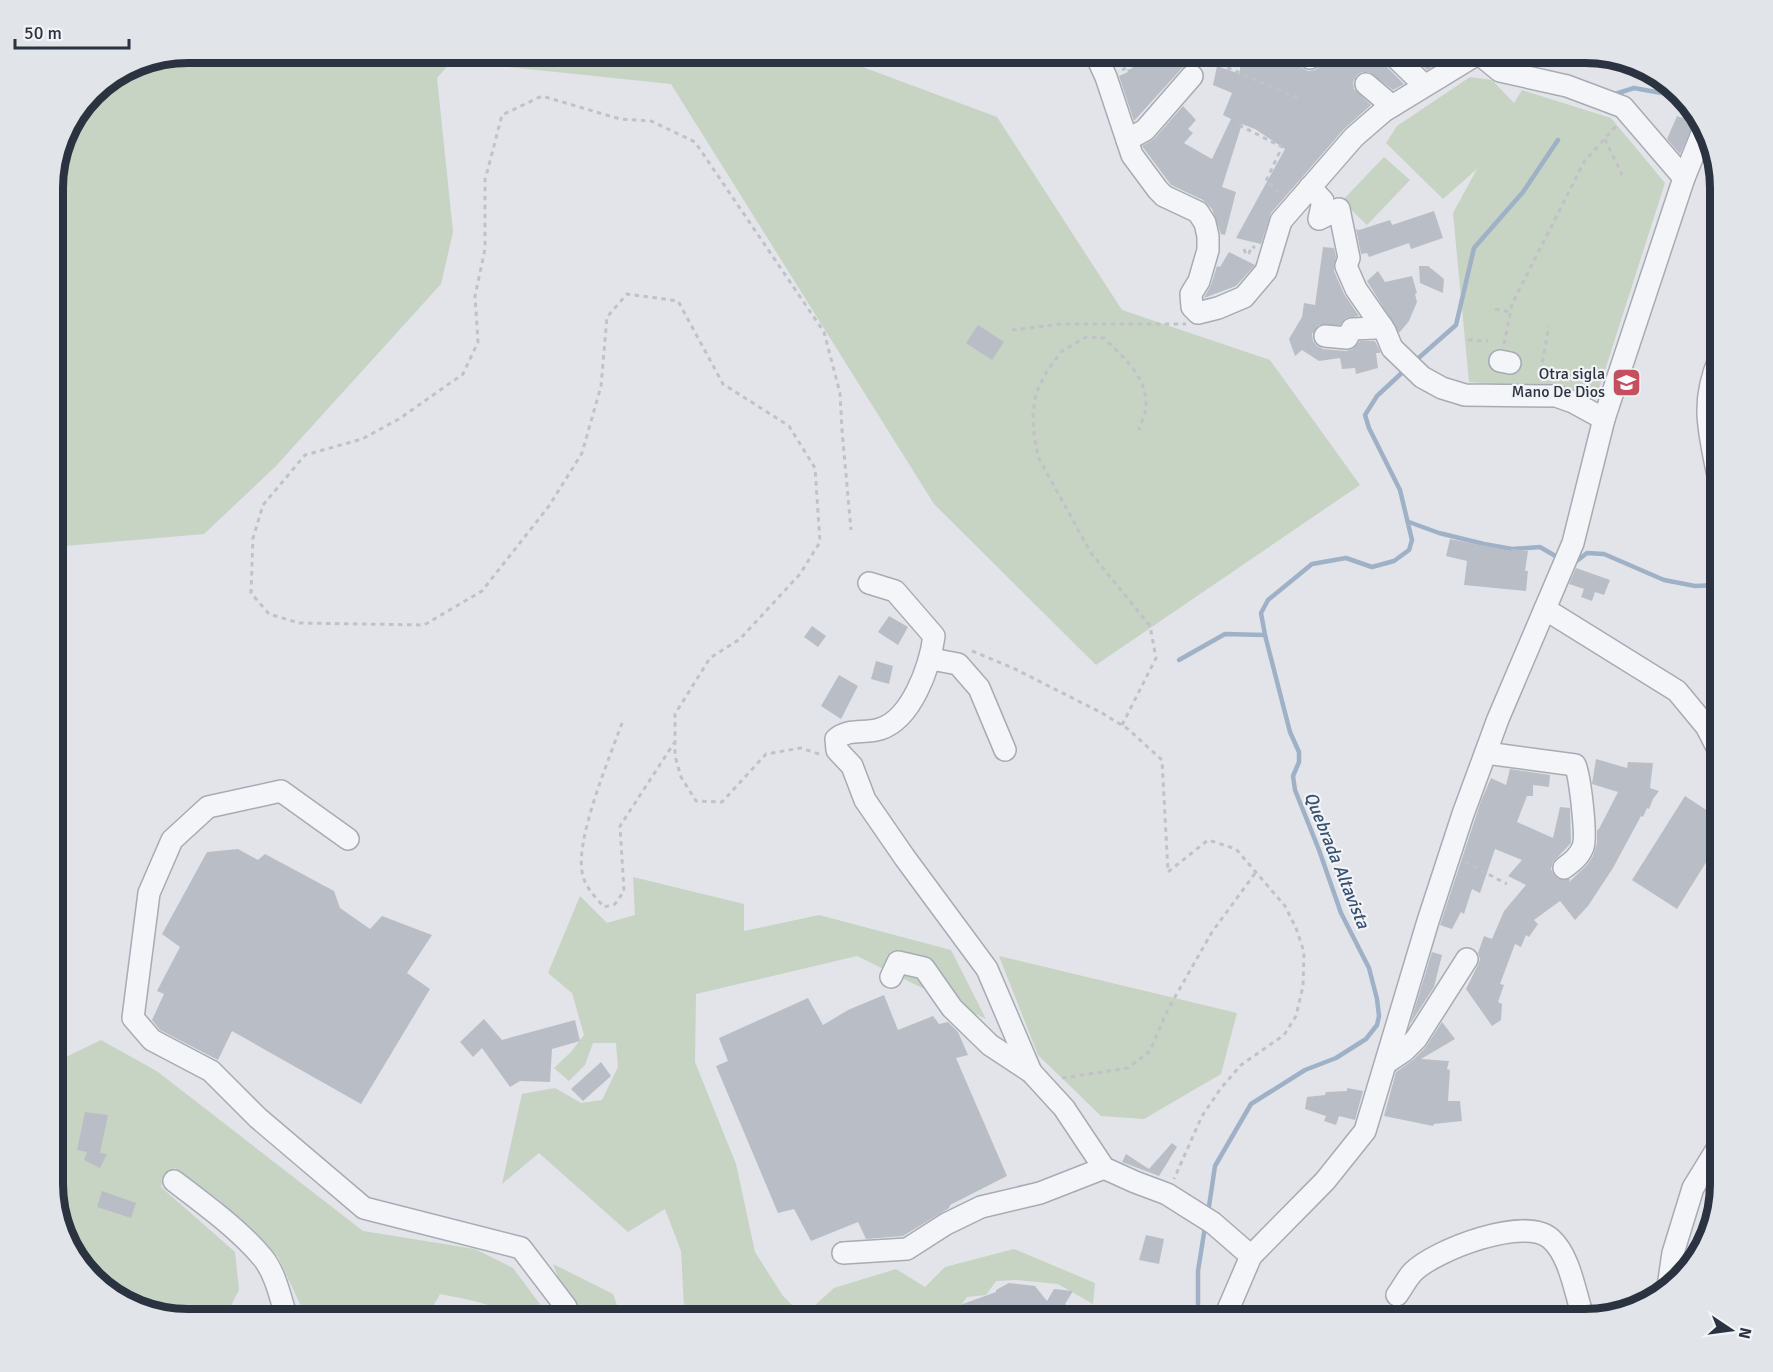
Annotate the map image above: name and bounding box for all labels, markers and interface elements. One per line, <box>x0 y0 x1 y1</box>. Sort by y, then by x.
scale bar <box>15 12 129 50</box>
text: 50 m <box>24 22 62 44</box>
place label: Otra sigla Mano De Dios <box>1511 364 1605 402</box>
school or university icon: Otra sigla Mano De Dios <box>1610 367 1642 399</box>
water label: Quebrada Altavista <box>1300 789 1375 932</box>
north arrow <box>1701 1300 1761 1360</box>
text: N <box>1734 1325 1756 1341</box>

